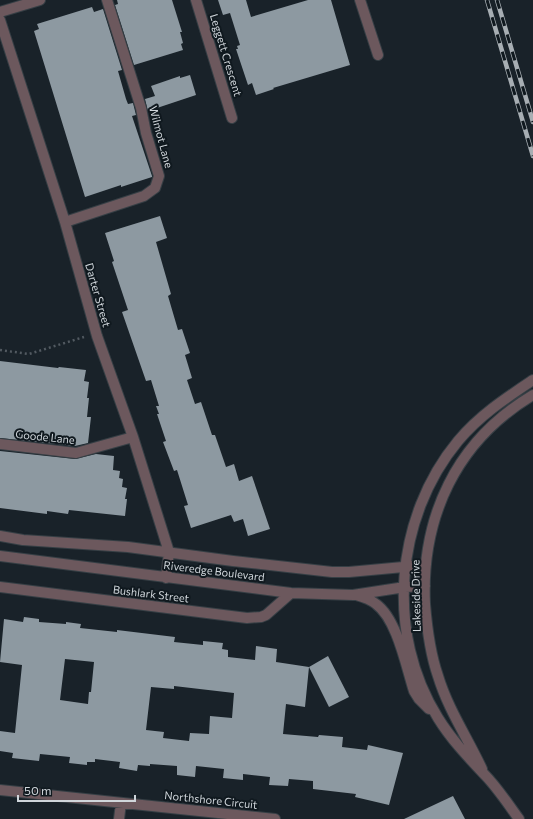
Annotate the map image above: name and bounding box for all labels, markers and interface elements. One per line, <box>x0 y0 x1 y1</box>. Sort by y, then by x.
street label: Leggett Crescent <box>208 12 245 98</box>
street label: Wilmot Lane <box>147 104 176 170</box>
street label: Darter Street <box>83 261 114 329</box>
street label: Goode Lane <box>15 427 76 446</box>
street label: Riveredge Boulevard <box>163 558 265 583</box>
street label: Lakeside Drive <box>408 560 423 632</box>
street label: Bushlark Street <box>112 582 190 605</box>
scale bar <box>18 777 135 803</box>
text: 50 m <box>24 783 52 797</box>
street label: Northshore Circuit <box>164 788 259 811</box>

